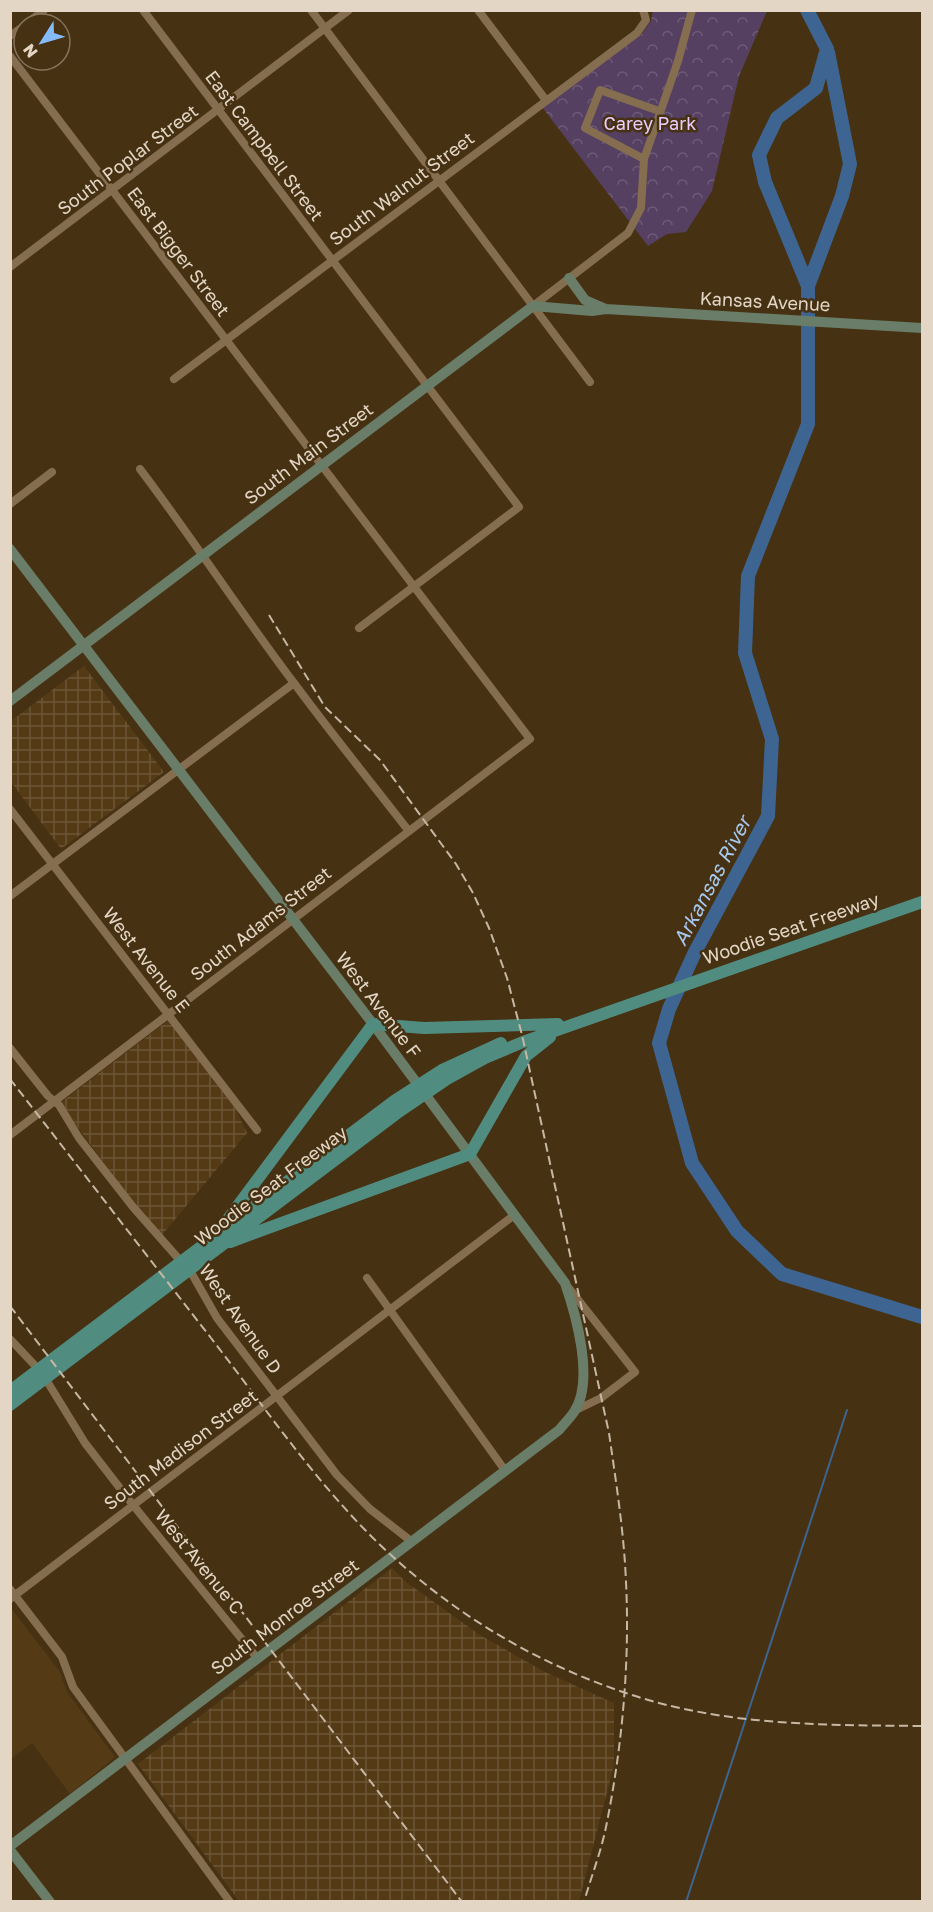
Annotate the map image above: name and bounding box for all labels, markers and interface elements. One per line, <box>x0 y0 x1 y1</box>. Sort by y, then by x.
north arrow <box>12 12 72 72</box>
text: N <box>18 40 42 62</box>
street label: East Campbell Street <box>201 66 328 225</box>
street label: South Poplar Street <box>53 99 202 219</box>
park label: Carey Park <box>604 112 696 134</box>
street label: South Walnut Street <box>325 127 478 250</box>
street label: East Bigger Street <box>123 182 235 321</box>
street label: Kansas Avenue <box>699 287 831 315</box>
street label: South Main Street <box>240 398 377 509</box>
water label: Arkansas River <box>667 809 757 949</box>
street label: South Adams Street <box>186 861 335 985</box>
street label: Woodie Seat Freeway <box>700 888 882 969</box>
street label: West Avenue E <box>99 902 195 1016</box>
street label: West Avenue F <box>332 947 426 1062</box>
street label: Woodie Seat Freeway <box>190 1121 351 1250</box>
street label: West Avenue D <box>195 1259 287 1378</box>
street label: South Madison Street <box>99 1384 262 1514</box>
street label: West Avenue C <box>151 1505 249 1618</box>
street label: South Monroe Street <box>206 1553 363 1679</box>

